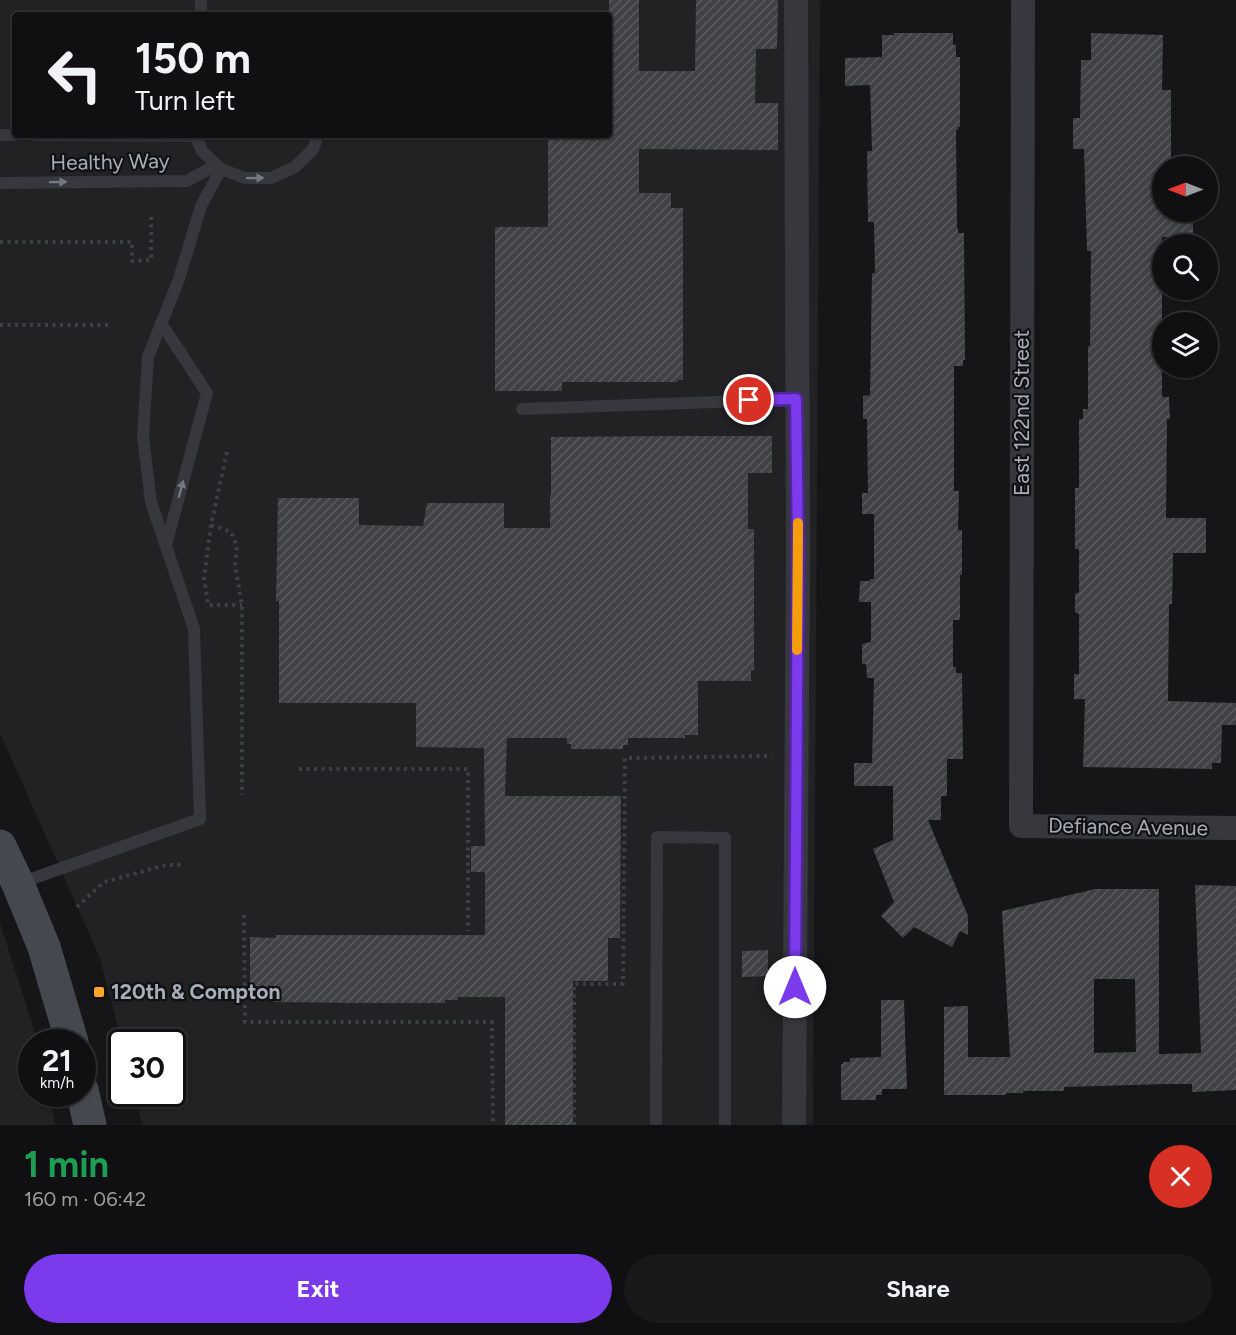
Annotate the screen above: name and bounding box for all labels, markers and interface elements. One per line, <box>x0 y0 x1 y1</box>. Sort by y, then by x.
text: 150 m <box>135 33 251 84</box>
icon: left <box>36 36 114 114</box>
text: Turn left <box>135 84 235 117</box>
street label: Healthy Way <box>50 148 170 175</box>
north arrow <box>1152 156 1218 222</box>
map controls <box>1152 156 1218 378</box>
one-way arrow <box>246 173 265 183</box>
one-way arrow <box>49 177 68 187</box>
button: search <box>1152 234 1218 300</box>
button: layers <box>1152 312 1218 378</box>
street label: East 122nd Street <box>1009 330 1034 496</box>
pin <box>723 374 774 425</box>
icon: arrive <box>732 383 765 416</box>
one-way arrow <box>176 480 186 499</box>
street label: Defiance Avenue <box>1048 813 1208 840</box>
position arrow <box>763 955 827 1019</box>
place label: 120th & Compton <box>111 979 280 1004</box>
marker: 120th & Compton <box>92 985 106 999</box>
speed limit sign: 30 <box>108 1029 186 1107</box>
text: 21 <box>42 1042 72 1079</box>
text: km/h <box>40 1074 74 1092</box>
text: 1 min <box>24 1143 109 1186</box>
button: close <box>1149 1145 1212 1208</box>
text: 160 m · 06:42 <box>24 1187 146 1211</box>
button: Exit <box>24 1254 612 1323</box>
button: Share <box>624 1254 1212 1323</box>

